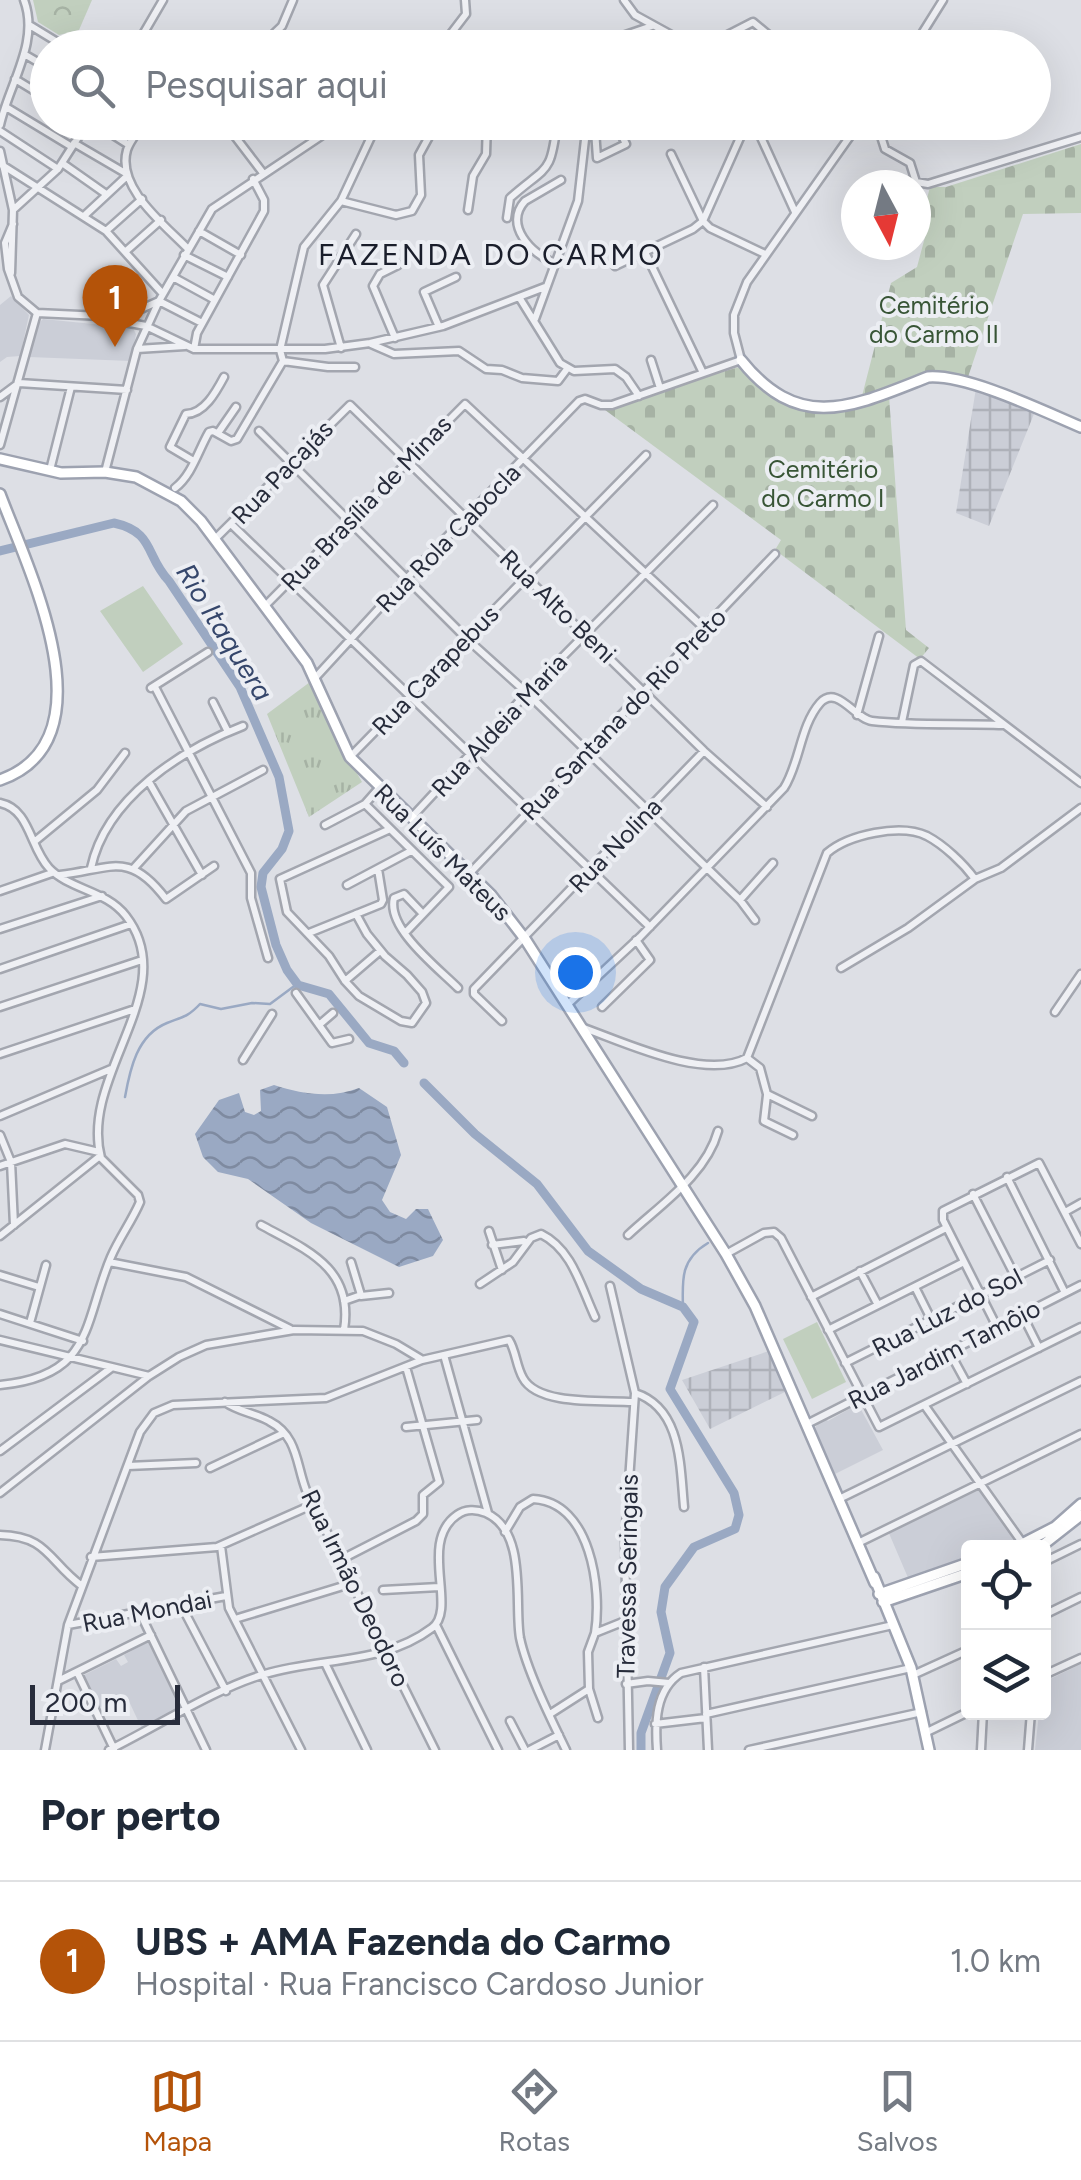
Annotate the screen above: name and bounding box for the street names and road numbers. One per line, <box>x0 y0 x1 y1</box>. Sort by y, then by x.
street label: Rua Brasília de Minas <box>274 409 458 597</box>
street label: Rua Pacajás <box>225 414 339 530</box>
street label: Rua Rola Cabocla <box>370 458 526 618</box>
street label: Rua Alto Beni <box>494 543 622 669</box>
street label: Rua Carapebus <box>365 599 505 741</box>
street label: Rua Santana do Rio Preto <box>514 602 732 826</box>
street label: Rua Aldeia Maria <box>425 647 573 803</box>
street label: Rua Luís Mateus <box>368 777 518 927</box>
street label: Rua Nolina <box>562 791 668 899</box>
street label: Rua Luz do Sol <box>867 1261 1027 1363</box>
street label: Rua Jardim Tamôio <box>843 1293 1045 1415</box>
street label: Travessa Seringais <box>610 1474 644 1678</box>
street label: Rua Irmão Deodoro <box>295 1484 417 1692</box>
street label: Rua Mondai <box>80 1584 214 1638</box>

